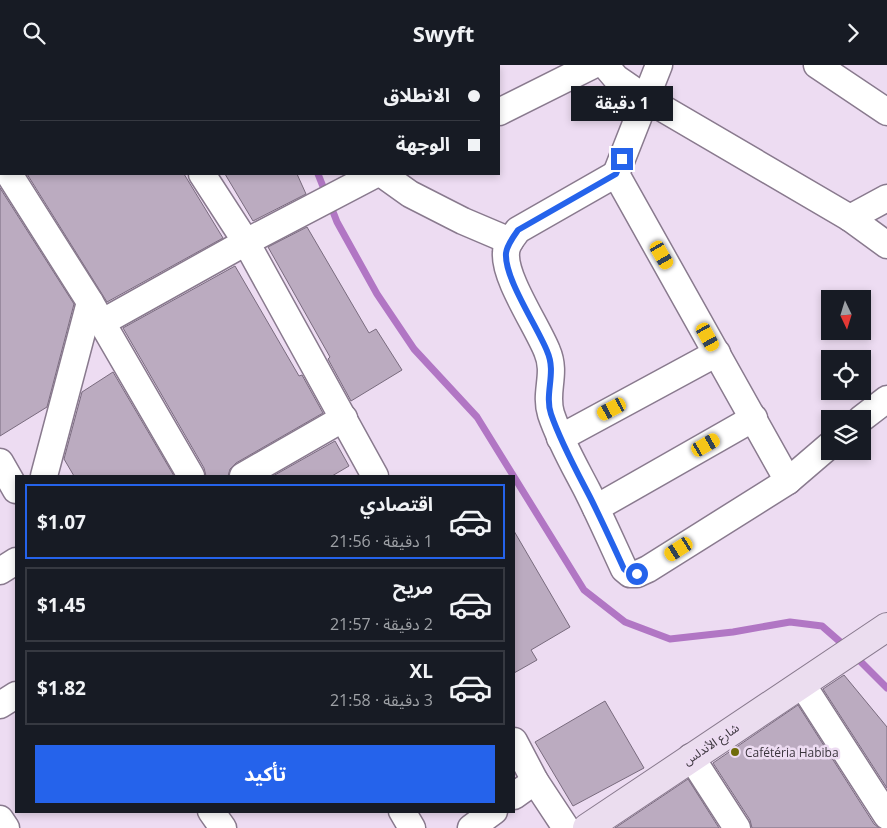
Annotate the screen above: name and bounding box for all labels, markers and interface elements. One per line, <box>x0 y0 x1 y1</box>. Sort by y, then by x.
text: Swyft <box>413 18 474 48</box>
icon: search <box>20 19 48 47</box>
icon: forward <box>839 19 867 47</box>
text: الانطلاق <box>384 82 450 108</box>
callout: 1 دقيقة <box>571 87 673 121</box>
text: 1 دقيقة <box>595 92 649 114</box>
text: الوجهة <box>396 131 450 157</box>
route end <box>611 148 633 170</box>
car <box>648 238 675 272</box>
north arrow <box>821 290 871 340</box>
map controls <box>821 290 871 460</box>
car <box>694 320 721 354</box>
button: locate <box>821 350 871 400</box>
car <box>595 395 628 423</box>
button: layers <box>821 410 871 460</box>
car <box>689 431 722 459</box>
text: اقتصادي <box>360 491 433 517</box>
icon: car <box>448 499 493 544</box>
text: $1.07 <box>37 509 86 535</box>
text: 1 دقيقة · 21:56 <box>330 530 433 552</box>
car <box>662 535 695 563</box>
route start <box>626 563 648 585</box>
text: مريح <box>393 574 433 600</box>
icon: car <box>448 582 493 627</box>
text: $1.45 <box>37 592 86 618</box>
text: 2 دقيقة · 21:57 <box>330 613 433 635</box>
text: XL <box>410 658 433 684</box>
icon: car <box>448 665 493 710</box>
text: $1.82 <box>37 675 86 701</box>
text: 3 دقيقة · 21:58 <box>330 689 433 711</box>
street label: شارع الأندلس <box>680 719 743 770</box>
place label: Cafétéria Habiba <box>745 744 839 761</box>
button: تأكيد <box>35 745 495 803</box>
marker: Cafétéria Habiba <box>729 746 741 758</box>

